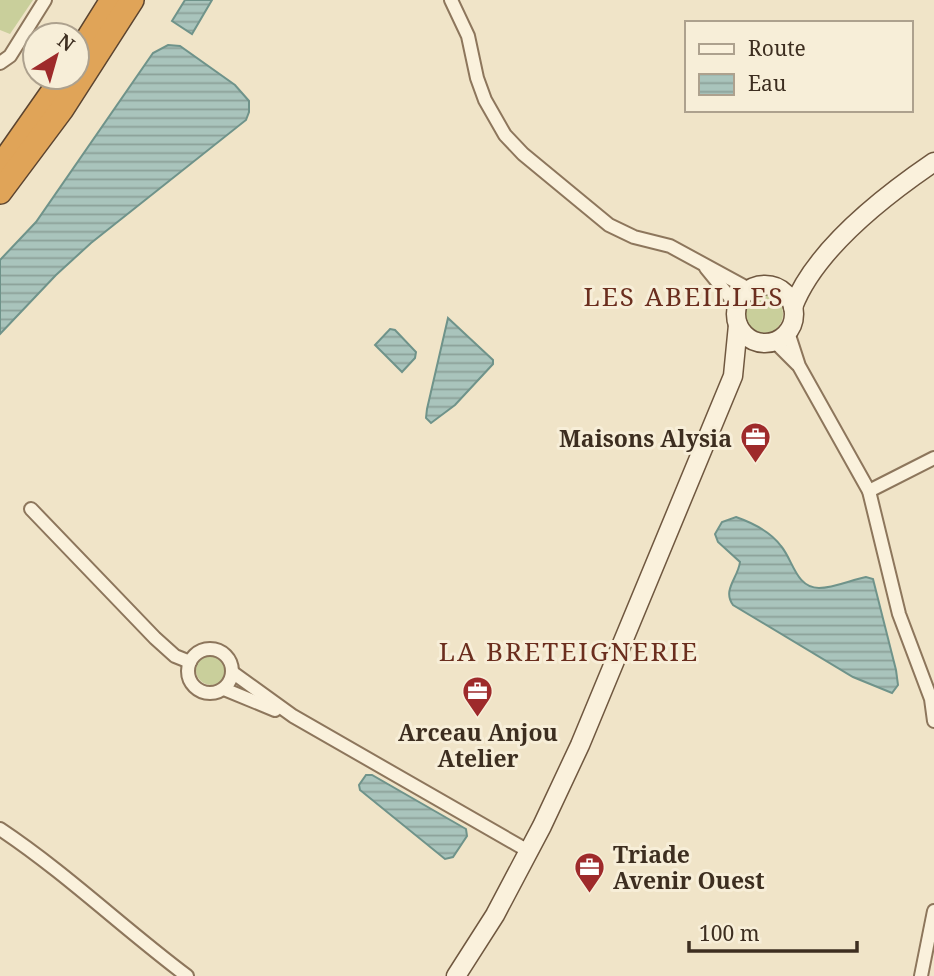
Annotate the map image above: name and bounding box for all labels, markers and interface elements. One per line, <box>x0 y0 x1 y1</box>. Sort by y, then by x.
north arrow <box>21 21 91 91</box>
legend <box>685 21 913 112</box>
text: N <box>52 28 80 57</box>
text: Route <box>748 34 806 62</box>
text: Eau <box>748 69 786 97</box>
district label: LES ABEILLES <box>583 278 785 314</box>
office icon: Maisons Alysia <box>738 421 772 465</box>
place label: Maisons Alysia <box>559 422 732 454</box>
district label: LA BRETEIGNERIE <box>439 633 699 669</box>
office icon: Arceau Anjou Atelier <box>461 674 495 718</box>
place label: Arceau Anjou Atelier <box>398 716 558 774</box>
place label: Triade Avenir Ouest <box>613 838 764 896</box>
office icon: Triade Avenir Ouest <box>573 850 607 894</box>
scale bar <box>689 909 857 953</box>
text: 100 m <box>699 919 760 947</box>

